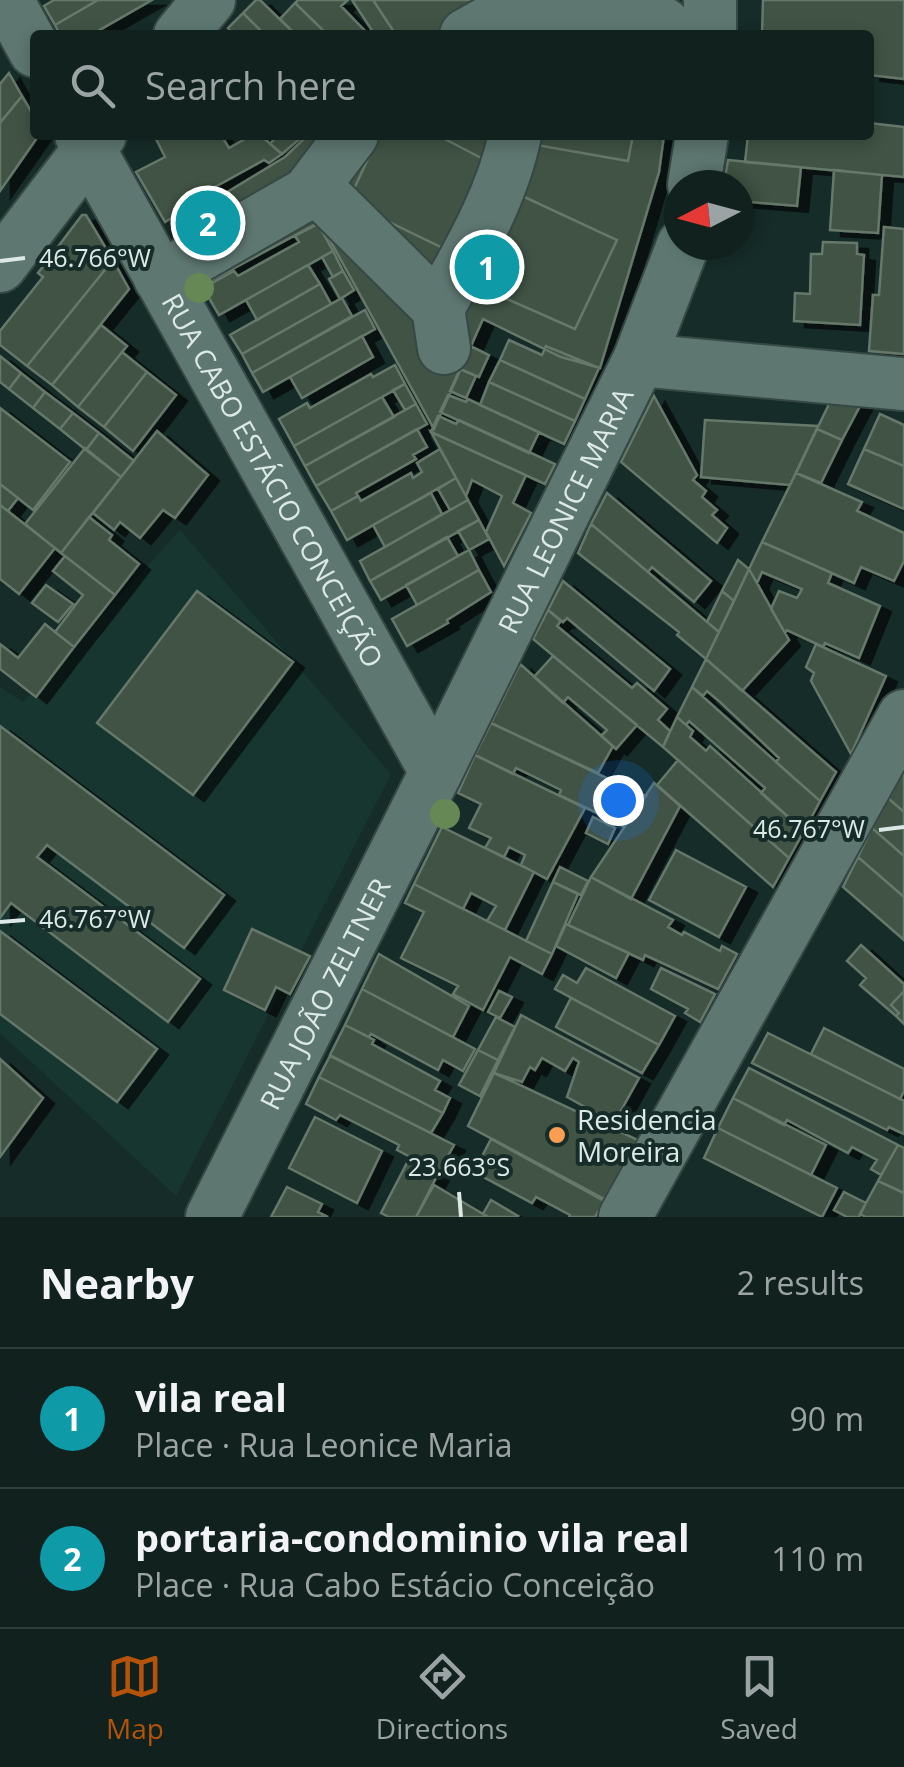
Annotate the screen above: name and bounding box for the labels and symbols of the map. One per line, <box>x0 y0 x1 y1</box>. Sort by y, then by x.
north arrow <box>664 170 754 260</box>
pin: 2 <box>176 186 240 260</box>
pin: 1 <box>454 230 520 304</box>
text: 46.766°W <box>39 240 151 274</box>
street label: RUA CABO ESTÁCIO CONCEIÇÃO <box>154 286 393 674</box>
street label: RUA LEONICE MARIA <box>488 381 642 640</box>
your location <box>593 775 644 826</box>
text: 46.767°W <box>753 811 865 845</box>
street label: RUA JOÃO ZELTNER <box>250 872 399 1116</box>
text: 46.767°W <box>39 901 151 935</box>
place label: Residencia Moreira <box>577 1100 716 1170</box>
marker: Residencia Moreira <box>546 1124 568 1146</box>
text: 23.663°S <box>408 1149 510 1183</box>

